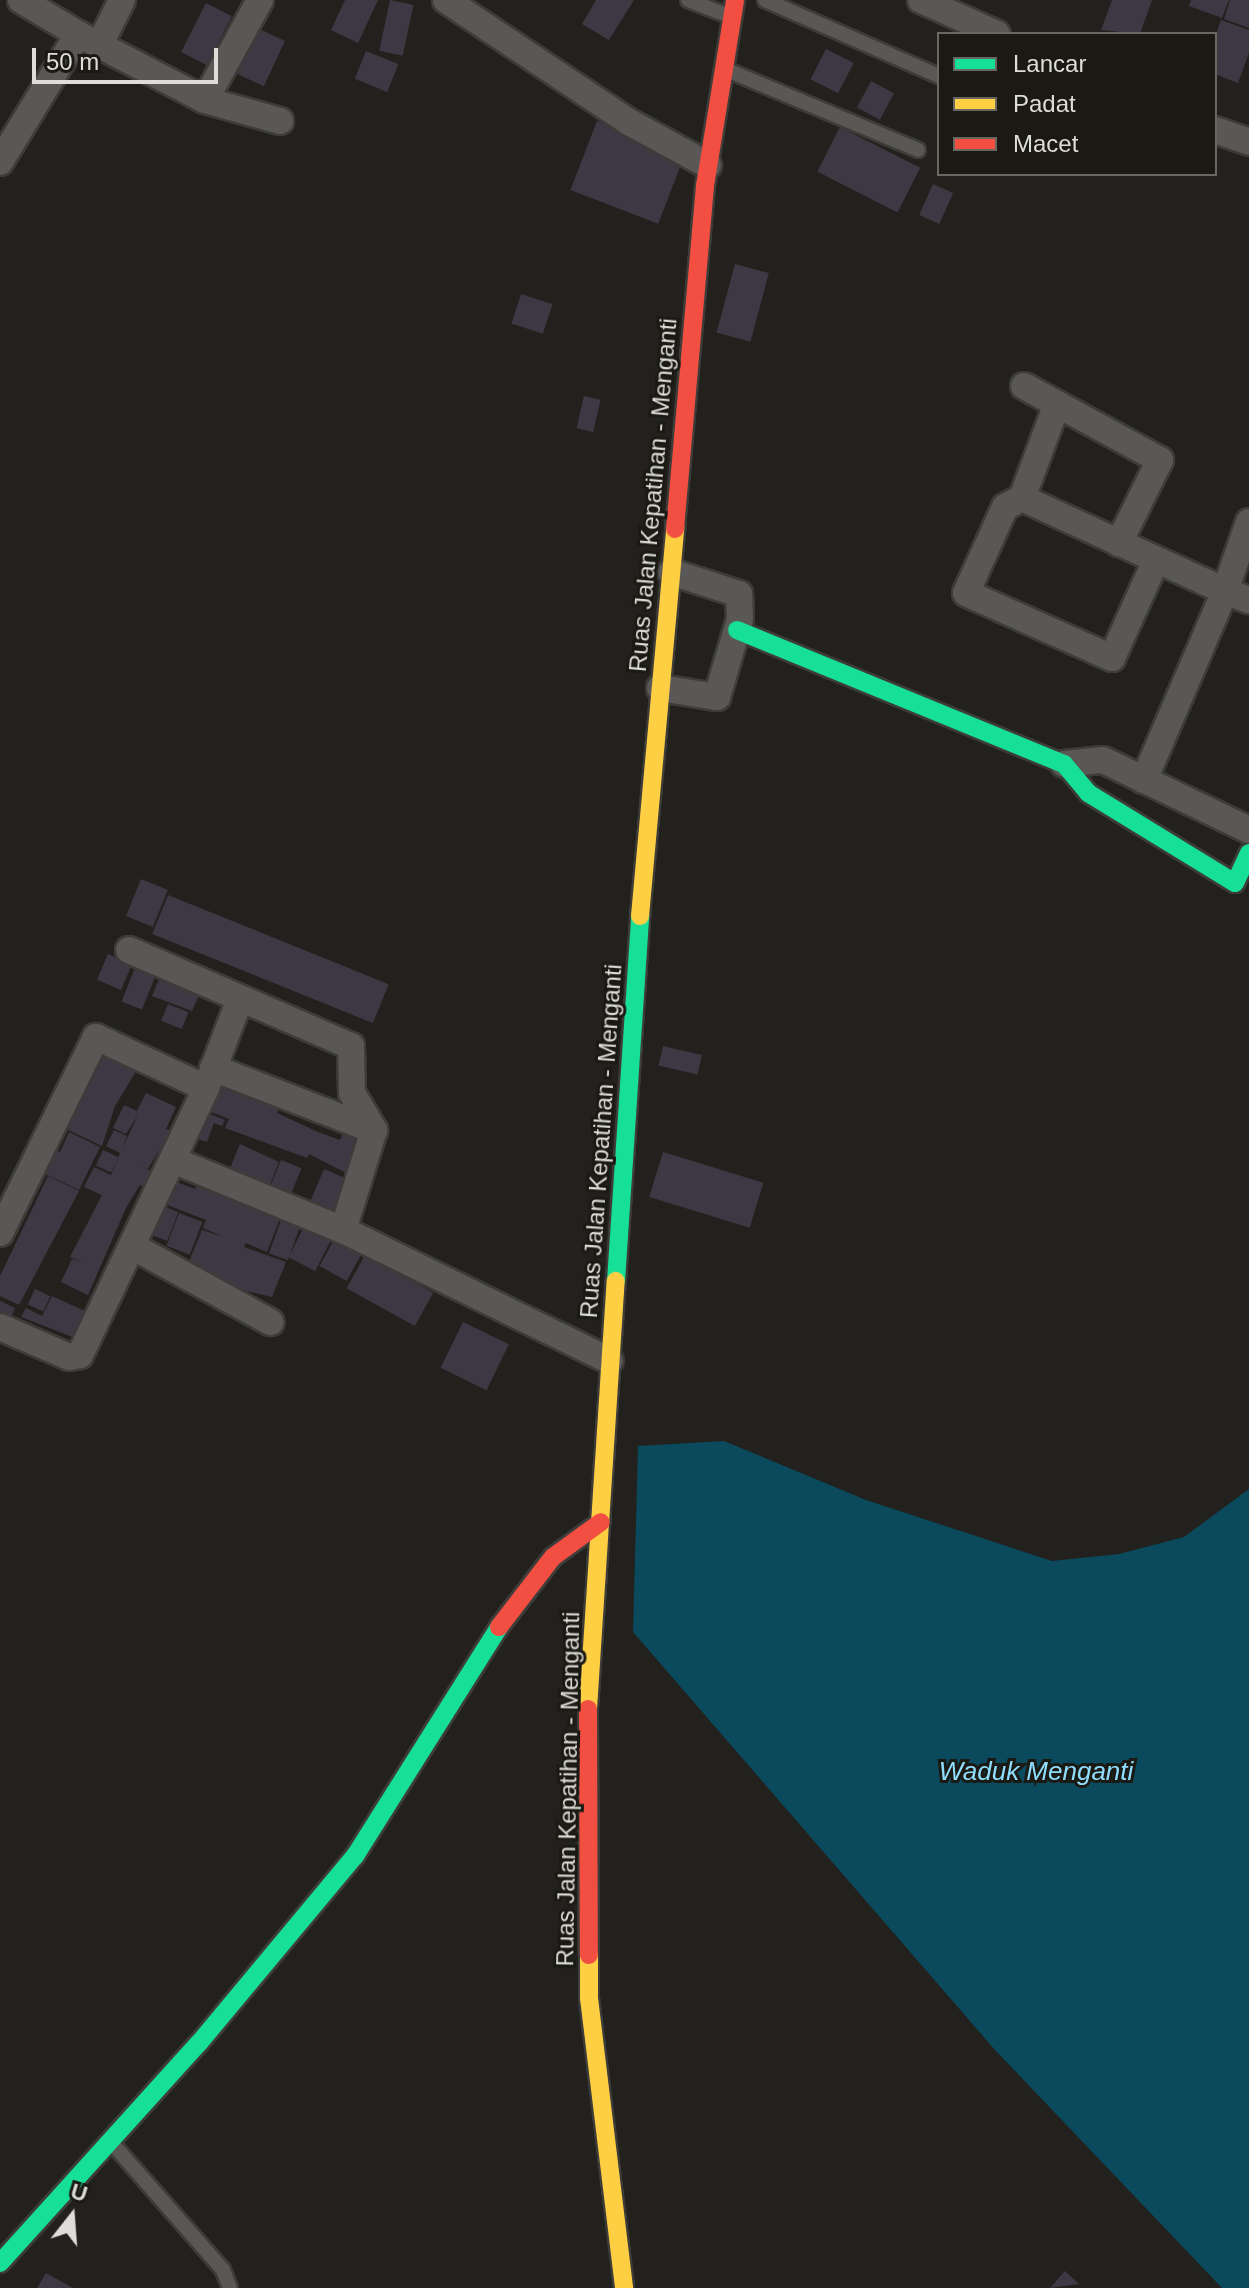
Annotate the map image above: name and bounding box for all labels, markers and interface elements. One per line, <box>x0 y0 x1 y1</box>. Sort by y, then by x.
scale bar <box>36 32 222 82</box>
legend <box>937 32 1217 176</box>
text: 50 m <box>46 48 99 75</box>
text: Lancar <box>1013 50 1086 77</box>
text: Padat <box>1013 90 1076 117</box>
text: Macet <box>1013 130 1078 157</box>
street label: Ruas Jalan Kepatihan - Menganti <box>623 317 683 673</box>
street label: Ruas Jalan Kepatihan - Menganti <box>574 963 628 1319</box>
street label: Ruas Jalan Kepatihan - Menganti <box>551 1611 585 1967</box>
water label: Waduk Menganti <box>939 1756 1133 1788</box>
north arrow <box>32 2176 112 2256</box>
text: U <box>68 2178 90 2207</box>

